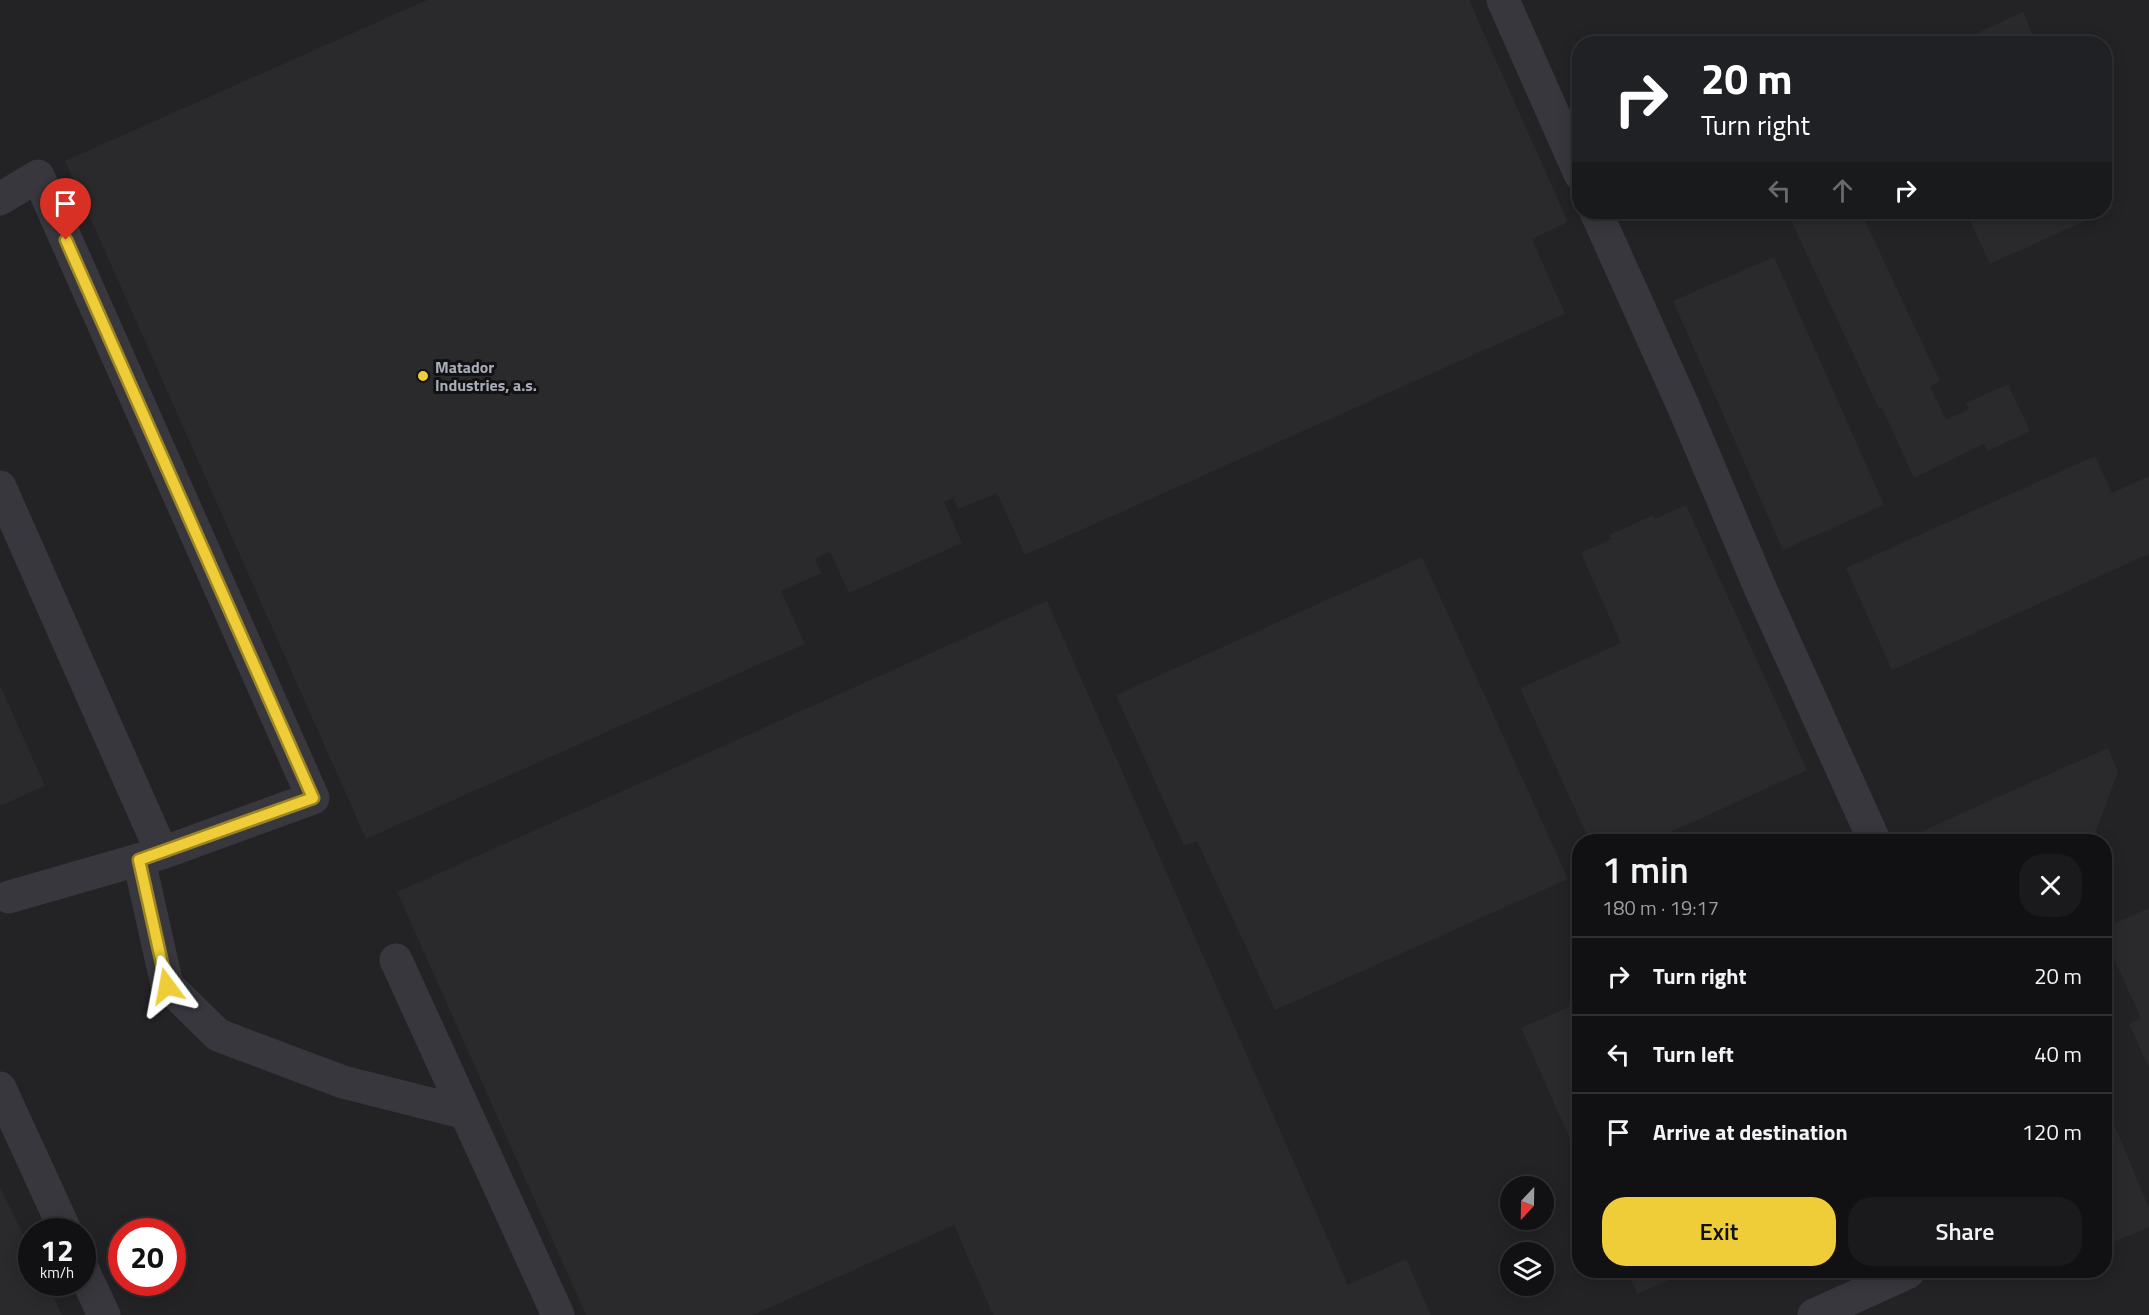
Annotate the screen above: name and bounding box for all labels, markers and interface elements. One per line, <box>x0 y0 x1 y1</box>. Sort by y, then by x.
text: 20 m <box>1701 46 1793 110</box>
icon: right <box>1602 60 1680 138</box>
text: Turn right <box>1701 104 1810 145</box>
icon: left <box>1763 174 1796 207</box>
icon: ahead <box>1826 174 1859 207</box>
icon: right <box>1889 174 1922 207</box>
pin <box>40 178 91 240</box>
icon: arrive <box>49 187 82 220</box>
place label: Matador Industries, a.s. <box>435 355 537 397</box>
marker: Matador Industries, a.s. <box>416 369 430 383</box>
text: 1 min <box>1602 842 1689 897</box>
button: close <box>2019 854 2082 917</box>
text: 180 m · 19:17 <box>1602 892 1719 923</box>
position arrow <box>135 954 199 1018</box>
text: Turn right <box>1653 959 1747 993</box>
text: 20 m <box>2034 959 2082 993</box>
icon: right <box>1602 960 1635 993</box>
text: Turn left <box>1653 1037 1734 1071</box>
text: 40 m <box>2034 1037 2082 1071</box>
icon: left <box>1602 1038 1635 1071</box>
text: Arrive at destination <box>1653 1115 1848 1149</box>
text: 120 m <box>2022 1115 2082 1149</box>
icon: arrive <box>1602 1116 1635 1149</box>
north arrow <box>1500 1176 1554 1230</box>
map controls <box>1500 1176 1554 1296</box>
button: Exit <box>1602 1197 1836 1266</box>
button: Share <box>1848 1197 2082 1266</box>
speed limit sign: 20 <box>108 1218 186 1296</box>
text: 12 <box>40 1227 74 1273</box>
button: layers <box>1500 1242 1554 1296</box>
text: km/h <box>40 1261 74 1284</box>

